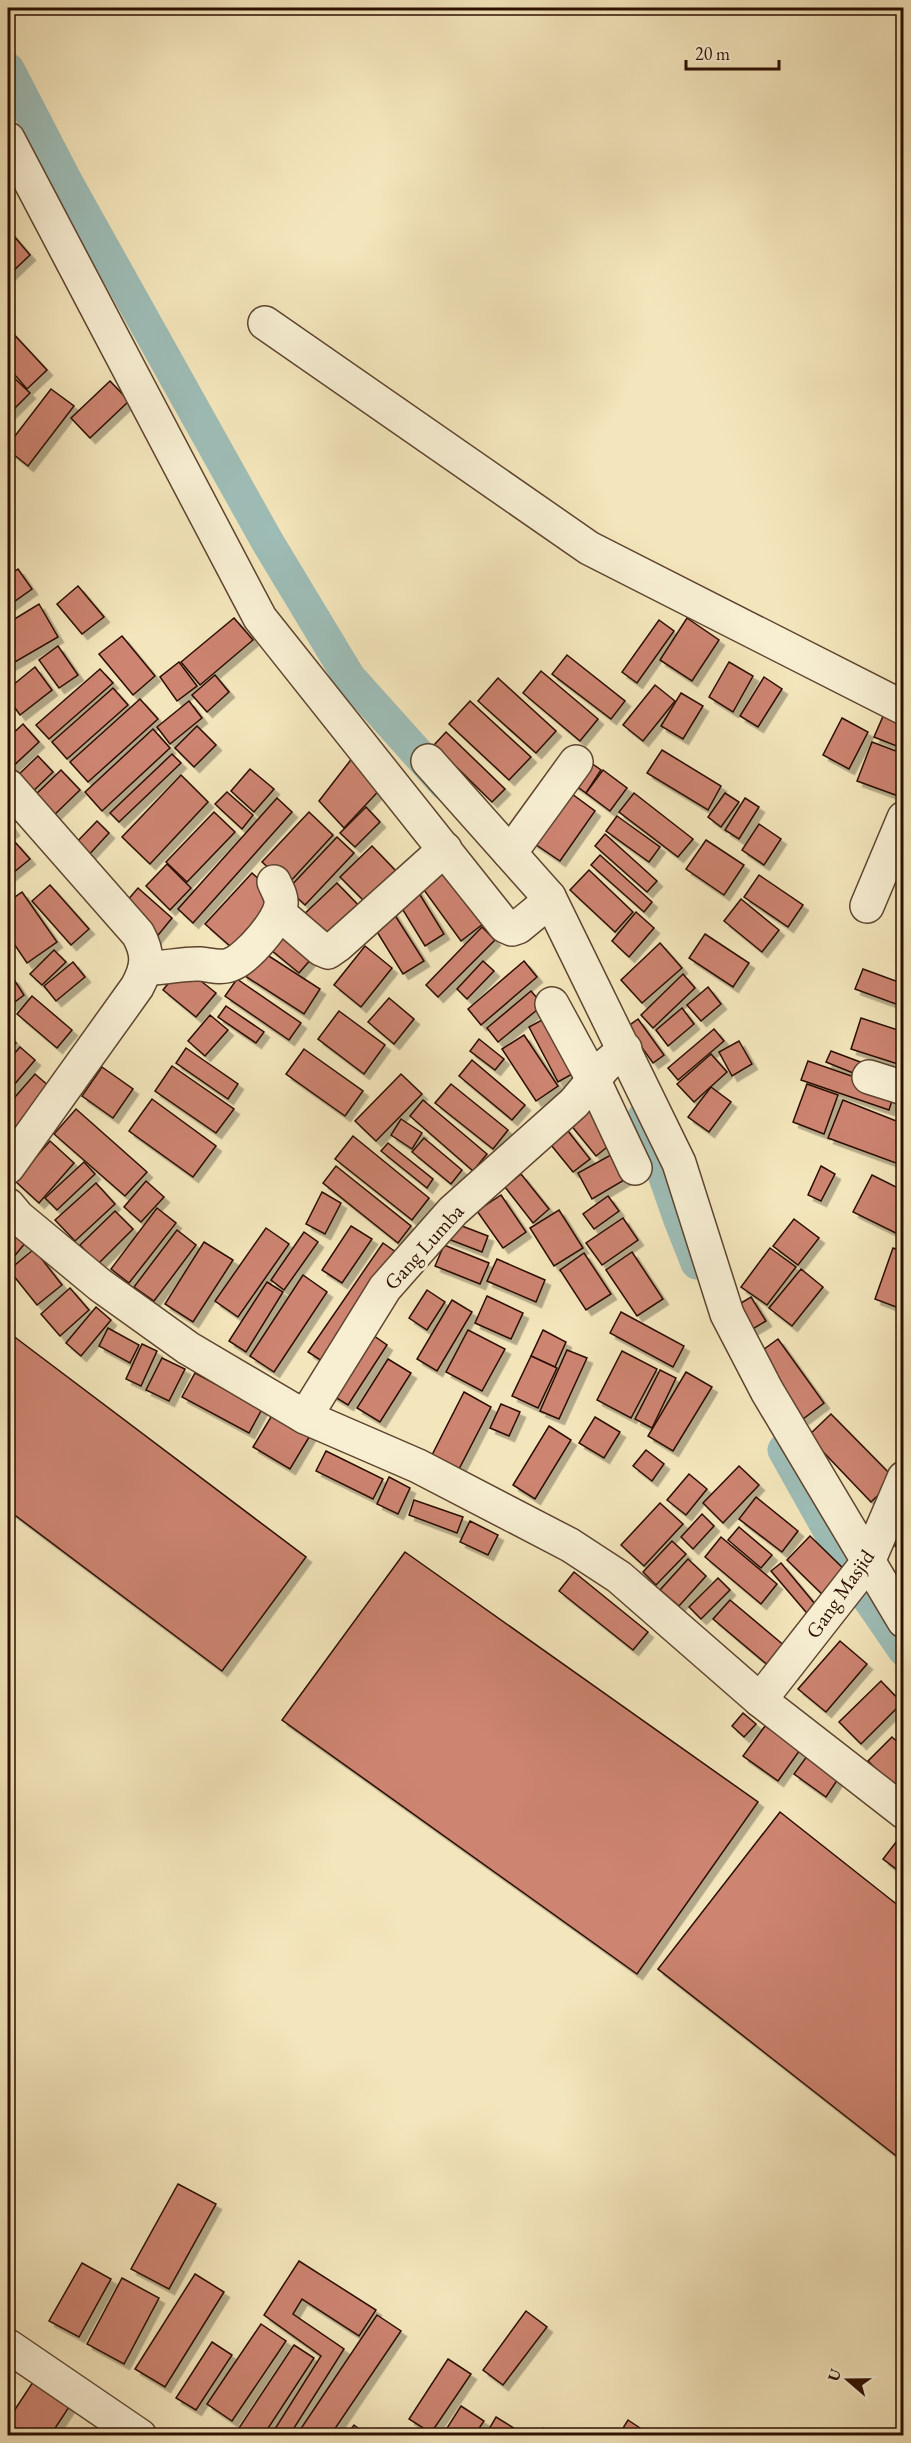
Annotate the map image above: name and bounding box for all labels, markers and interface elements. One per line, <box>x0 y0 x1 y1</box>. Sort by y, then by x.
scale bar <box>686 33 779 71</box>
text: 20 m <box>695 42 730 65</box>
street label: Gang Lumba <box>378 1198 470 1295</box>
street label: Gang Masjid <box>799 1544 880 1643</box>
north arrow <box>818 2350 878 2410</box>
text: U <box>822 2366 846 2384</box>

